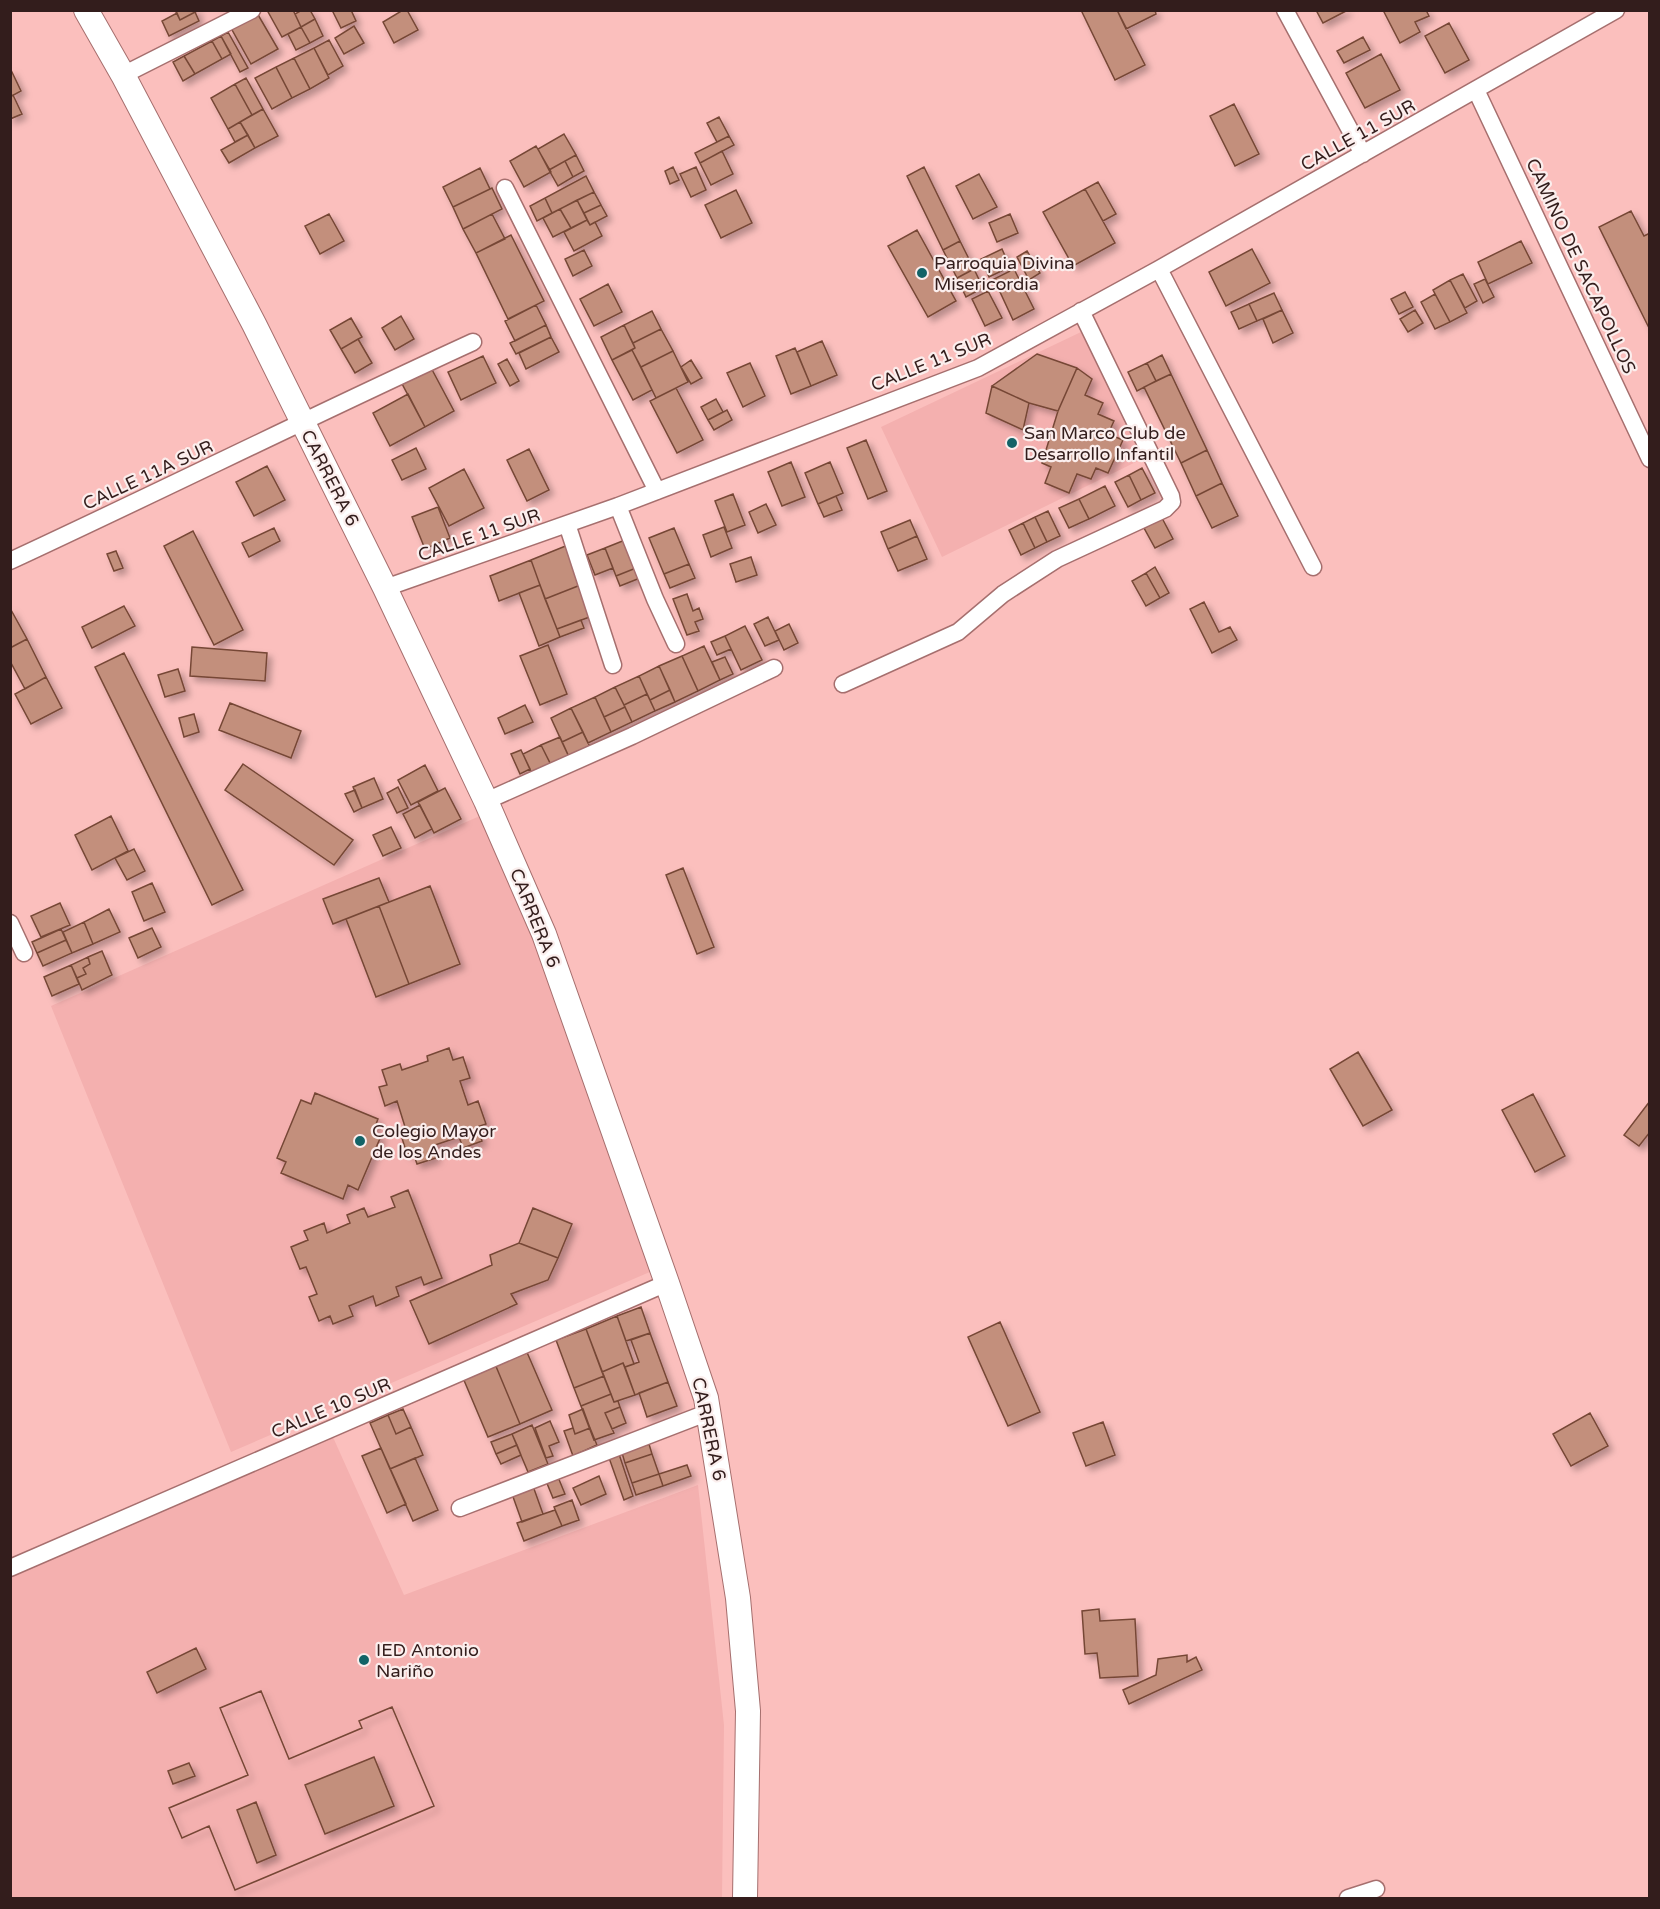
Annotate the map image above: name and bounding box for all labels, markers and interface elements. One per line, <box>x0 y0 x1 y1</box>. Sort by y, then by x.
street label: CALLE 11 SUR <box>1297 94 1419 176</box>
street label: CAMINO DE SACAPOLLOS <box>1521 155 1641 377</box>
place label: Parroquia Divina Misericordia <box>934 252 1075 295</box>
marker: Parroquia Divina Misericordia <box>915 266 929 280</box>
street label: CALLE 11 SUR <box>868 328 994 396</box>
place label: San Marco Club de Desarrollo Infantil <box>1024 422 1186 465</box>
street label: CARRERA 6 <box>296 426 364 530</box>
street label: CALLE 11A SUR <box>79 435 217 515</box>
marker: San Marco Club de Desarrollo Infantil <box>1005 436 1019 450</box>
street label: CALLE 11 SUR <box>415 504 543 566</box>
street label: CARRERA 6 <box>505 865 565 971</box>
place label: Colegio Mayor de los Andes <box>372 1120 496 1163</box>
marker: Colegio Mayor de los Andes <box>353 1134 367 1148</box>
street label: CALLE 10 SUR <box>268 1373 394 1443</box>
street label: CARRERA 6 <box>687 1375 731 1483</box>
place label: IED Antonio Nariño <box>376 1639 479 1682</box>
marker: IED Antonio Nariño <box>357 1653 371 1667</box>

